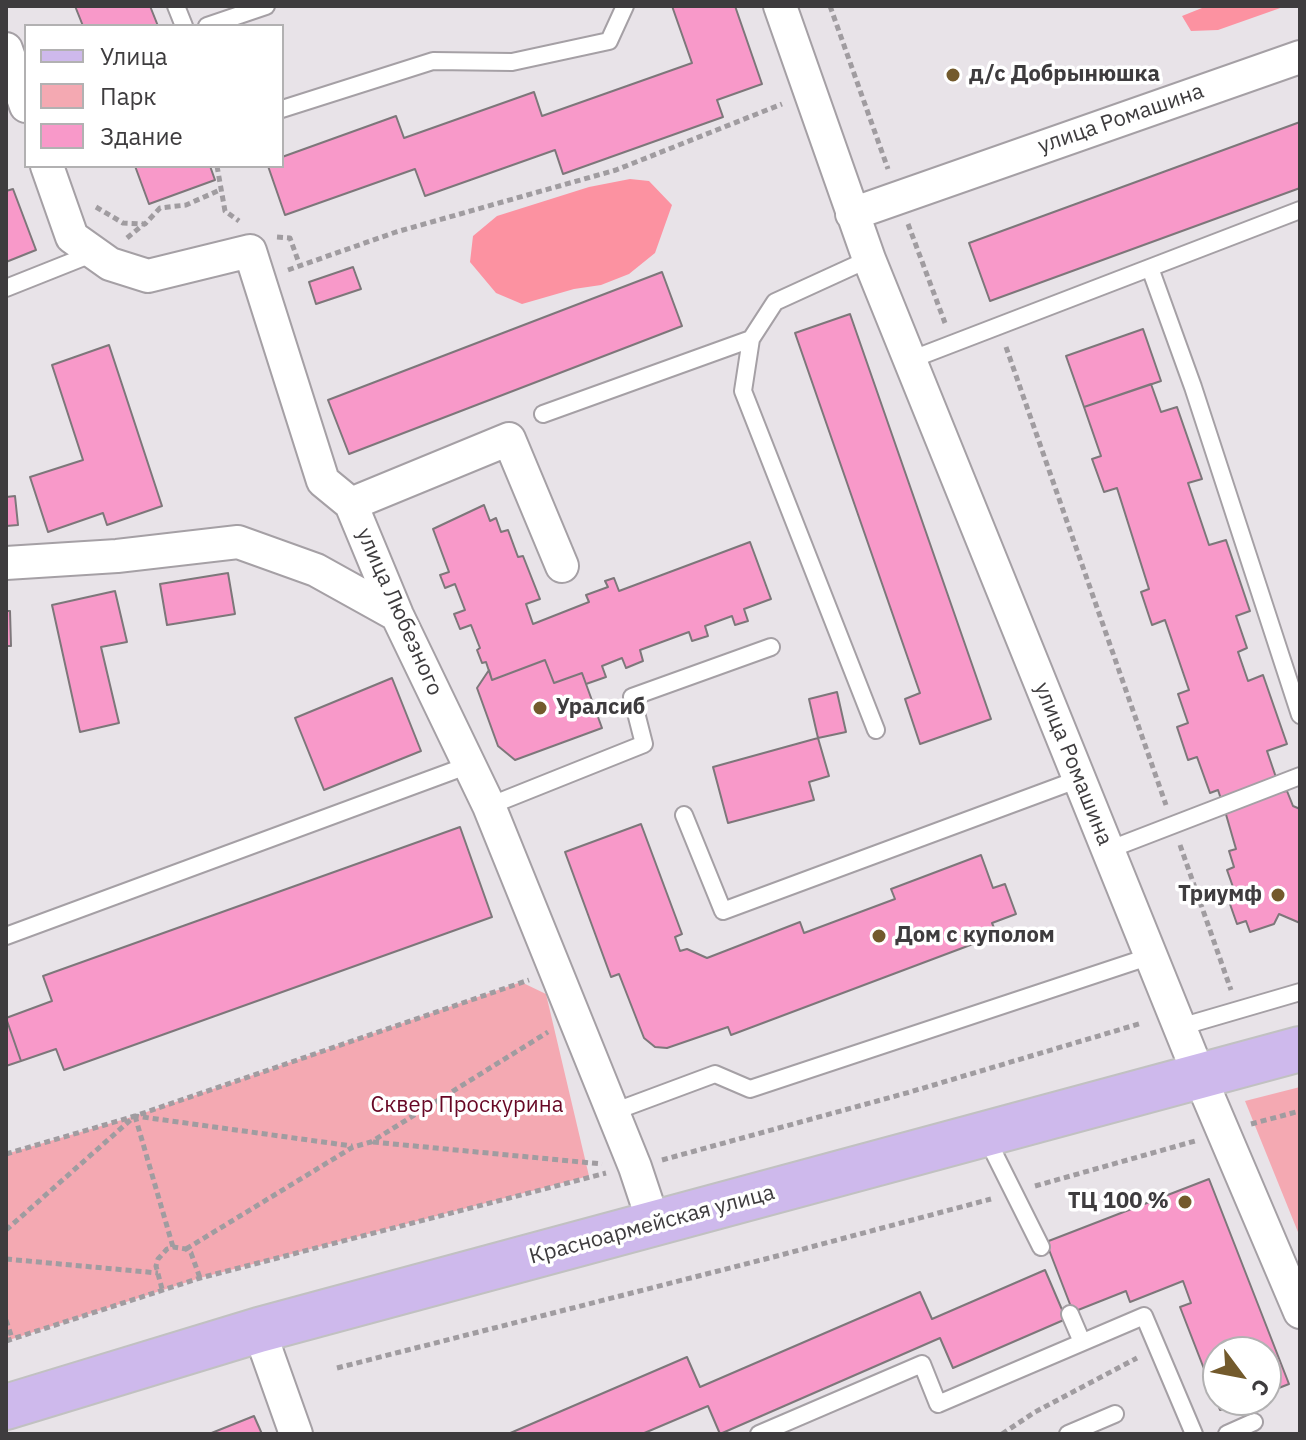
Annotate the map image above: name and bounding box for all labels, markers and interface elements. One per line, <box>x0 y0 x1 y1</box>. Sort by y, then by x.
legend <box>24 24 284 168</box>
text: Улица <box>100 40 168 72</box>
place label: д/с Добрынюшка <box>969 62 1160 88</box>
marker: д/с Добрынюшка <box>944 66 962 84</box>
street label: улица Ромашина <box>1035 78 1207 160</box>
text: Парк <box>100 80 157 112</box>
text: Здание <box>100 120 183 152</box>
street label: улица Любезного <box>350 524 448 700</box>
street label: улица Ромашина <box>1028 679 1118 849</box>
place label: Уралсиб <box>556 695 645 721</box>
marker: Уралсиб <box>531 699 549 717</box>
place label: Триумф <box>1178 882 1262 908</box>
marker: Триумф <box>1269 886 1287 904</box>
place label: Дом с куполом <box>895 923 1055 949</box>
marker: Дом с куполом <box>870 927 888 945</box>
park label: Сквер Проскурина <box>371 1093 563 1119</box>
street label: Красноармейская улица <box>526 1180 778 1270</box>
place label: ТЦ 100 % <box>1068 1189 1169 1215</box>
marker: ТЦ 100 % <box>1176 1193 1194 1211</box>
north arrow <box>1202 1336 1282 1416</box>
text: С <box>1245 1374 1277 1402</box>

